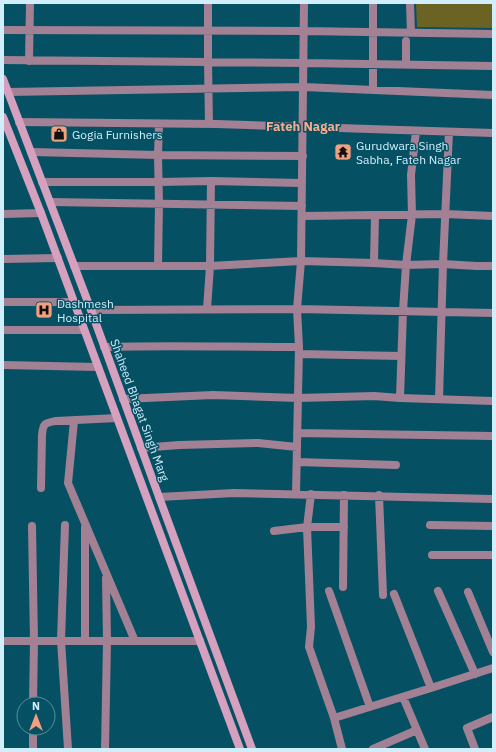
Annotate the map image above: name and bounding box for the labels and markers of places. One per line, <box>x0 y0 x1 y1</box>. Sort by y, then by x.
shop icon: Gogia Furnishers <box>49 124 69 144</box>
place label: Gogia Furnishers <box>72 127 163 142</box>
place label: Gurudwara Singh Sabha, Fateh Nagar <box>356 138 461 167</box>
temple icon: Gurudwara Singh Sabha, Fateh Nagar <box>333 142 353 162</box>
place label: Dashmesh Hospital <box>57 296 114 325</box>
hospital icon: Dashmesh Hospital <box>34 300 54 320</box>

